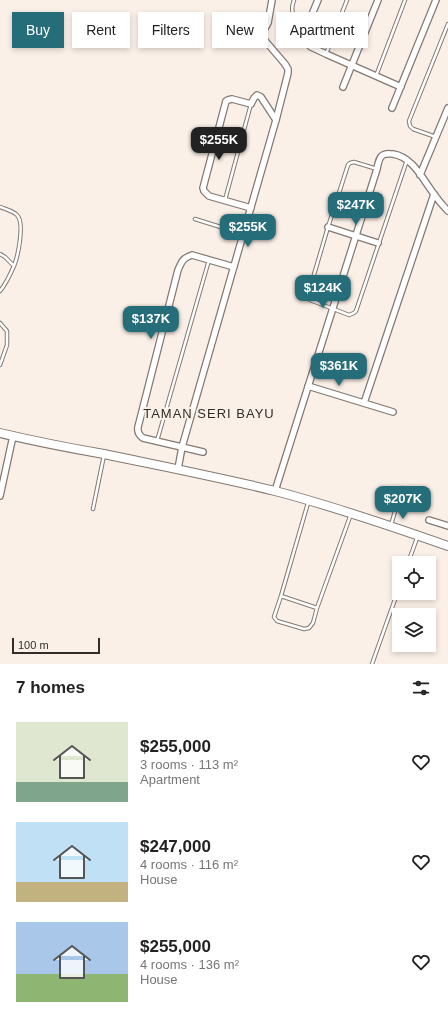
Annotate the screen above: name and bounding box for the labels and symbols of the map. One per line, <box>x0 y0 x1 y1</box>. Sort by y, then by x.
pin: $255K <box>191 127 247 161</box>
pin: $247K <box>328 192 384 226</box>
pin: $255K <box>220 214 276 248</box>
pin: $124K <box>295 275 351 309</box>
pin: $137K <box>123 306 179 340</box>
pin: $361K <box>311 353 367 387</box>
district label: TAMAN SERI BAYU <box>143 406 275 421</box>
pin: $207K <box>375 486 431 520</box>
scale bar <box>12 636 100 655</box>

